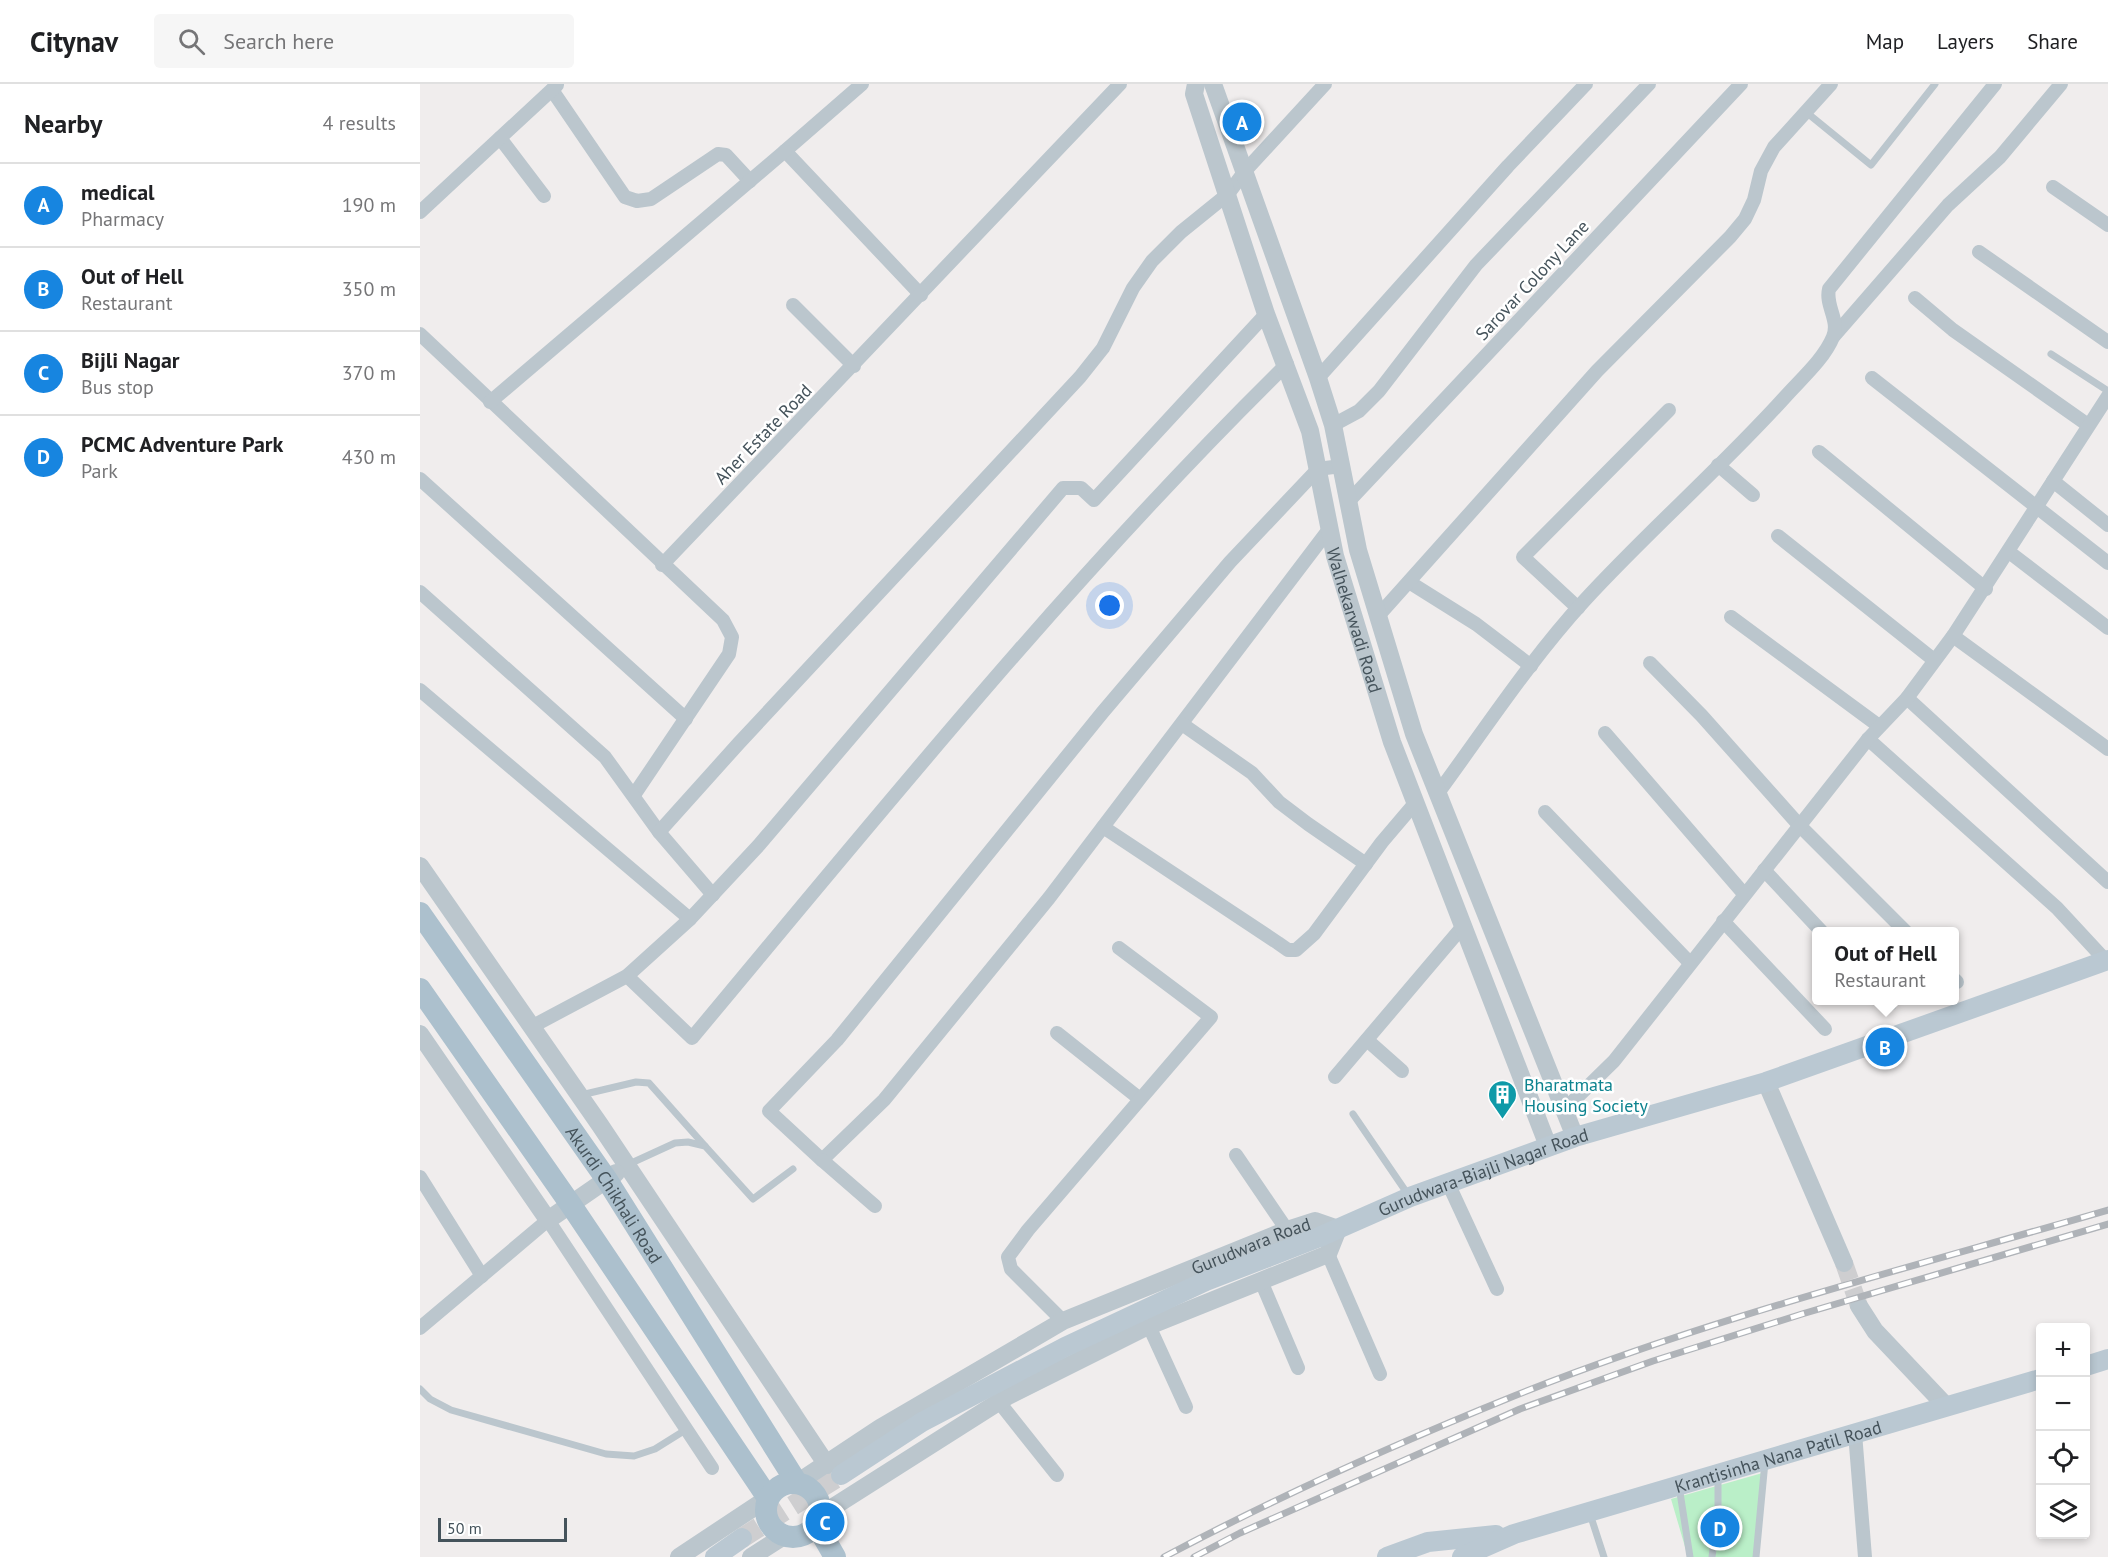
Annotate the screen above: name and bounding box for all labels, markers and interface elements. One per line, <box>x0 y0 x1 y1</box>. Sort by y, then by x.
search box <box>154 14 574 68</box>
text: Citynav <box>30 23 118 60</box>
icon: search <box>175 25 208 58</box>
text: Search here <box>223 27 334 55</box>
text: Map <box>1866 28 1904 55</box>
text: Layers <box>1937 28 1994 55</box>
text: Share <box>2027 28 2078 55</box>
pin: A <box>1222 99 1262 144</box>
text: Nearby <box>24 107 102 140</box>
text: 4 results <box>323 110 396 136</box>
text: medical <box>81 178 155 206</box>
text: A <box>37 192 50 218</box>
text: 190 m <box>342 192 396 218</box>
text: Pharmacy <box>81 206 164 232</box>
street label: Sarovar Colony Lane <box>1470 215 1594 345</box>
text: Out of Hell <box>81 262 183 290</box>
text: B <box>38 276 49 302</box>
text: 350 m <box>342 276 396 302</box>
text: Restaurant <box>81 290 172 316</box>
text: Bijli Nagar <box>81 346 180 374</box>
text: C <box>38 360 49 386</box>
text: 370 m <box>342 360 396 386</box>
text: Bus stop <box>81 374 154 400</box>
street label: Aher Estate Road <box>709 379 817 489</box>
text: PCMC Adventure Park <box>81 430 283 458</box>
text: D <box>37 444 50 470</box>
text: 430 m <box>342 444 396 470</box>
text: Park <box>81 458 118 484</box>
street label: Walhekarwadi Road <box>1322 545 1388 695</box>
your location <box>1095 591 1124 620</box>
popup <box>1812 927 1959 1005</box>
text: Out of Hell <box>1834 939 1937 967</box>
text: Restaurant <box>1834 967 1926 993</box>
pin: B <box>1866 1024 1904 1070</box>
place label: Bharatmata Housing Society <box>1524 1073 1649 1117</box>
building icon: Bharatmata Housing Society <box>1487 1078 1519 1120</box>
street label: Akurdi Chikhali Road <box>561 1121 668 1267</box>
street label: Gurudwara-Biajli Nagar Road <box>1374 1122 1591 1221</box>
street label: Gurudwara Road <box>1188 1212 1313 1279</box>
map controls <box>2036 1323 2090 1539</box>
button: + <box>2036 1323 2090 1377</box>
button: − <box>2036 1377 2090 1431</box>
street label: Krantisinha Nana Patil Road <box>1672 1415 1884 1498</box>
button: locate <box>2036 1431 2090 1485</box>
button: layers <box>2036 1485 2090 1539</box>
pin: C <box>806 1500 844 1544</box>
pin: D <box>1700 1506 1740 1550</box>
scale bar <box>438 1515 567 1542</box>
text: 50 m <box>447 1518 482 1538</box>

